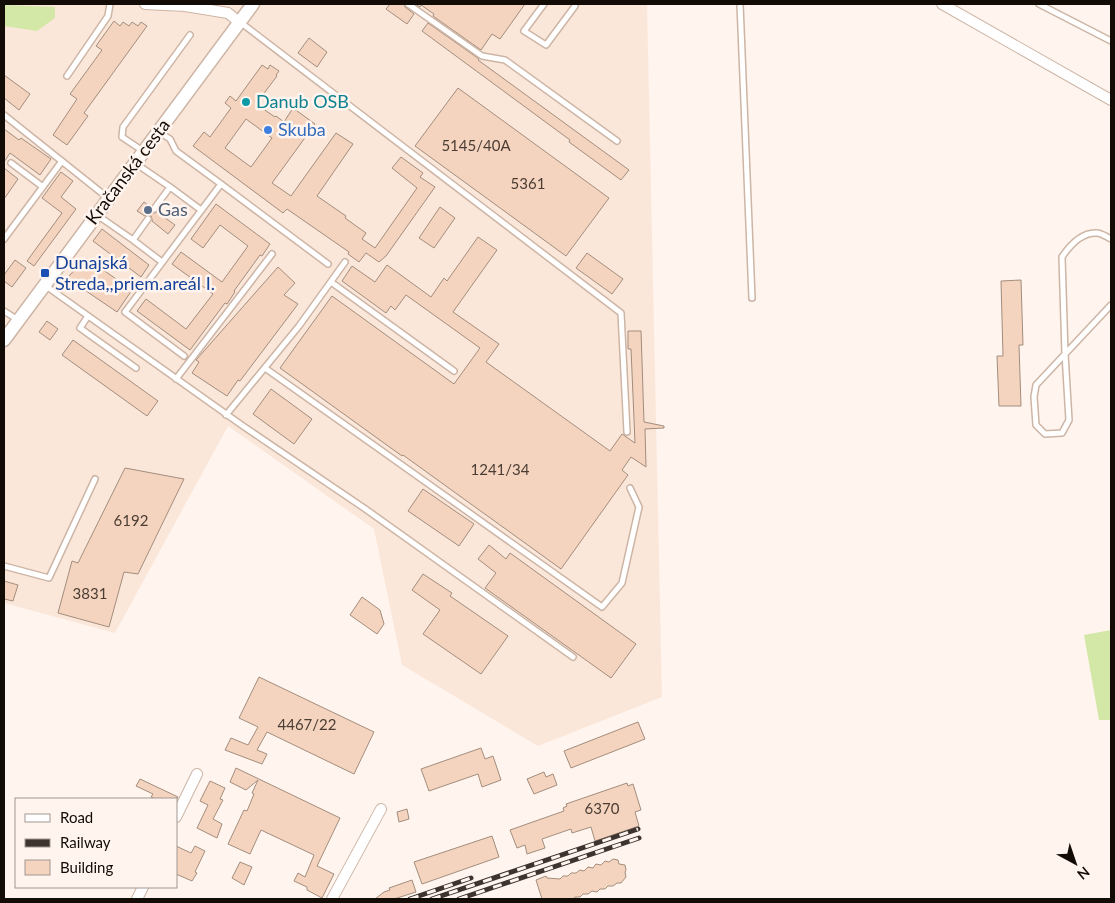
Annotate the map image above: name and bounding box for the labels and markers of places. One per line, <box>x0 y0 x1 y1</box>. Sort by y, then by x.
place label: Danub OSB <box>256 90 349 112</box>
marker: Danub OSB <box>240 96 252 108</box>
place label: Skuba <box>278 118 326 140</box>
marker: Skuba <box>262 124 274 136</box>
place label: Gas <box>158 198 188 220</box>
marker: Gas <box>142 204 154 216</box>
place label: Dunajská Streda,,priem.areál I. <box>55 251 215 294</box>
marker: Dunajská Streda,,priem.areál I. <box>39 267 51 279</box>

